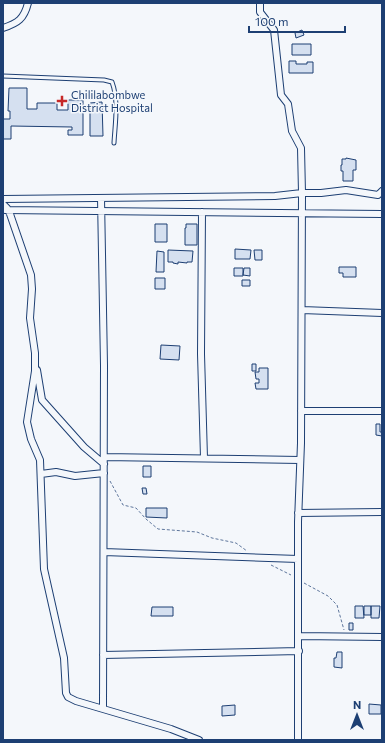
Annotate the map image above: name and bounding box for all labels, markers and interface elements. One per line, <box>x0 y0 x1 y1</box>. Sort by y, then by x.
scale bar <box>249 8 345 34</box>
text: 100 m <box>255 14 289 28</box>
place label: Chililabombwe District Hospital <box>71 88 153 114</box>
marker: Chililabombwe District Hospital <box>56 95 68 107</box>
north arrow <box>337 695 377 735</box>
text: N <box>353 698 361 711</box>

